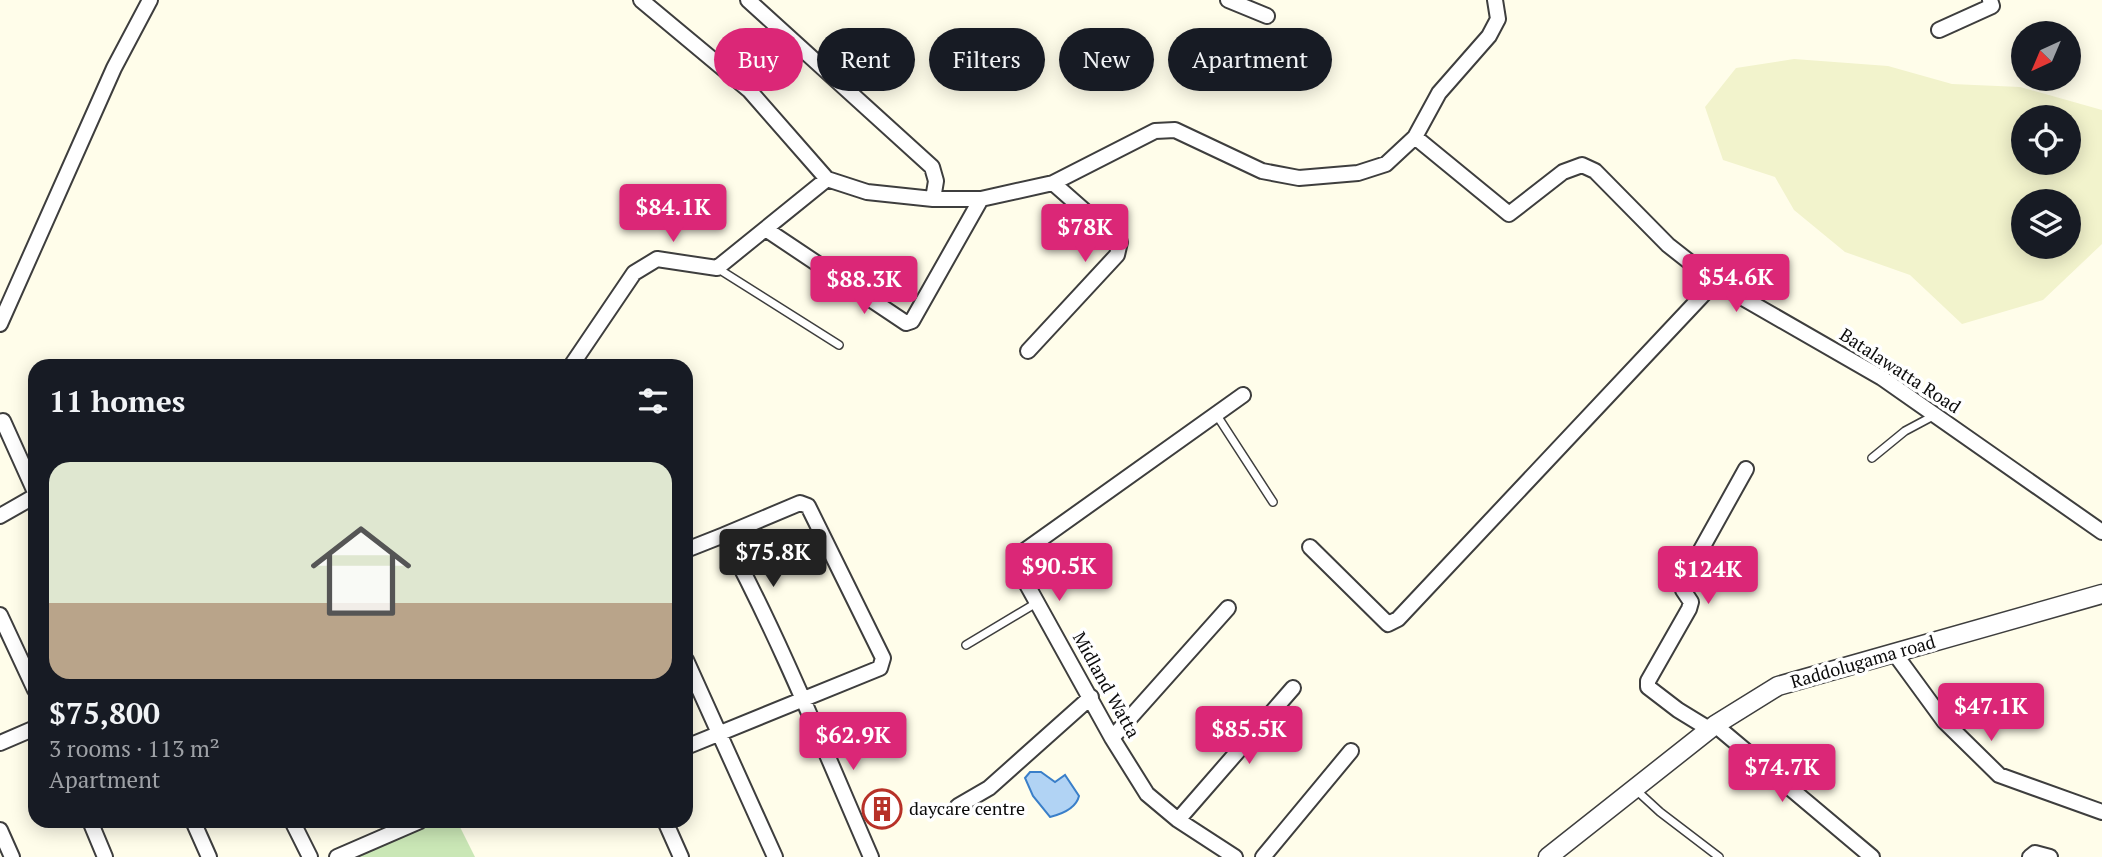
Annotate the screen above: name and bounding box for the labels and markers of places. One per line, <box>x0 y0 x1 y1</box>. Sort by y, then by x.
pin: $84.1K <box>616 184 730 244</box>
pin: $78K <box>1044 204 1126 264</box>
pin: $54.6K <box>1679 254 1793 314</box>
pin: $88.3K <box>807 256 921 316</box>
pin: $75.8K <box>716 530 830 589</box>
pin: $90.5K <box>1002 544 1116 603</box>
pin: $124K <box>1659 546 1757 606</box>
pin: $47.1K <box>1934 684 2048 743</box>
pin: $85.5K <box>1192 706 1306 766</box>
pin: $62.9K <box>796 712 910 772</box>
pin: $74.7K <box>1725 744 1839 804</box>
building icon: daycare centre <box>861 788 903 830</box>
place label: daycare centre <box>909 796 1025 820</box>

